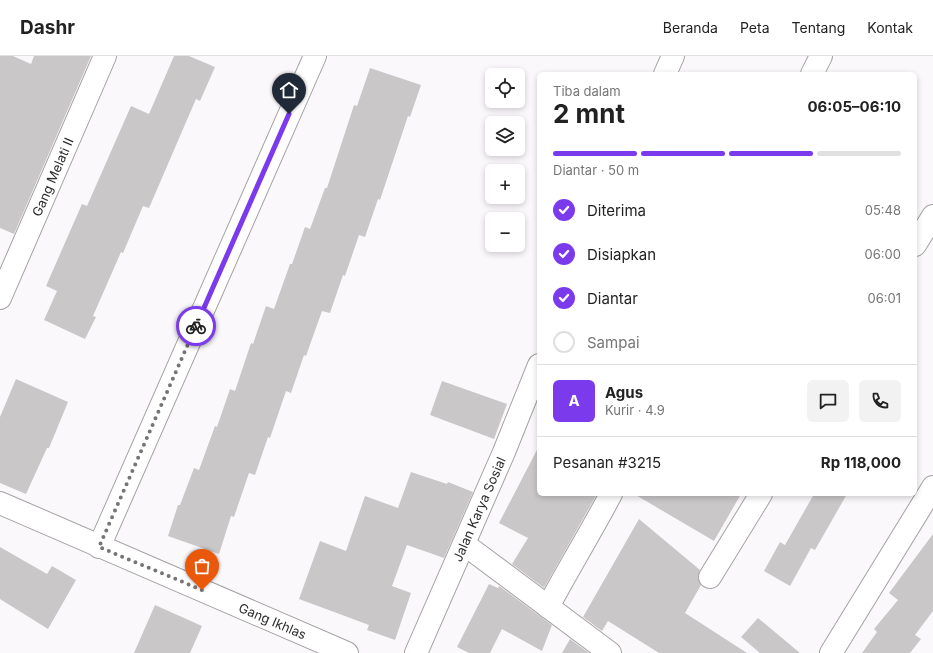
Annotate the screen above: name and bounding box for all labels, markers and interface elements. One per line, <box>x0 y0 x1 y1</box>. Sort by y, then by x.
text: Dashr <box>20 16 75 39</box>
text: Beranda <box>663 19 718 36</box>
text: Peta <box>740 19 770 36</box>
text: Tentang <box>792 19 845 36</box>
text: Kontak <box>867 19 913 36</box>
map controls <box>485 68 525 252</box>
button: locate <box>485 68 525 108</box>
pin <box>272 73 306 114</box>
icon: home <box>278 79 300 101</box>
text: Tiba dalam <box>553 83 621 99</box>
text: 06:05–06:10 <box>807 97 901 116</box>
text: 2 mnt <box>553 98 625 129</box>
button: layers <box>485 116 525 156</box>
street label: Gang Melati II <box>28 135 77 219</box>
text: Diantar · 50 m <box>553 162 639 178</box>
button: + <box>485 164 525 204</box>
icon: check <box>553 199 575 221</box>
text: Diterima <box>587 201 646 220</box>
text: 05:48 <box>865 202 901 218</box>
button: − <box>485 212 525 252</box>
icon: check <box>553 243 575 265</box>
text: Disiapkan <box>587 245 656 264</box>
text: 06:00 <box>865 246 901 262</box>
icon: check <box>553 287 575 309</box>
text: Diantar <box>587 289 638 308</box>
text: 06:01 <box>868 290 901 306</box>
courier <box>176 306 216 346</box>
icon: bike <box>185 315 207 337</box>
text: Sampai <box>587 333 640 352</box>
button: chat <box>807 380 849 422</box>
button: phone <box>859 380 901 422</box>
text: Agus <box>605 383 643 402</box>
text: A <box>568 391 580 410</box>
text: Kurir · 4.9 <box>605 402 665 418</box>
text: Pesanan #3215 <box>553 453 661 472</box>
text: Rp 118,000 <box>821 453 901 472</box>
street label: Jalan Karya Sosial <box>449 454 509 564</box>
pin <box>185 549 219 590</box>
icon: bag <box>191 555 213 577</box>
street label: Gang Ikhlas <box>236 599 309 643</box>

